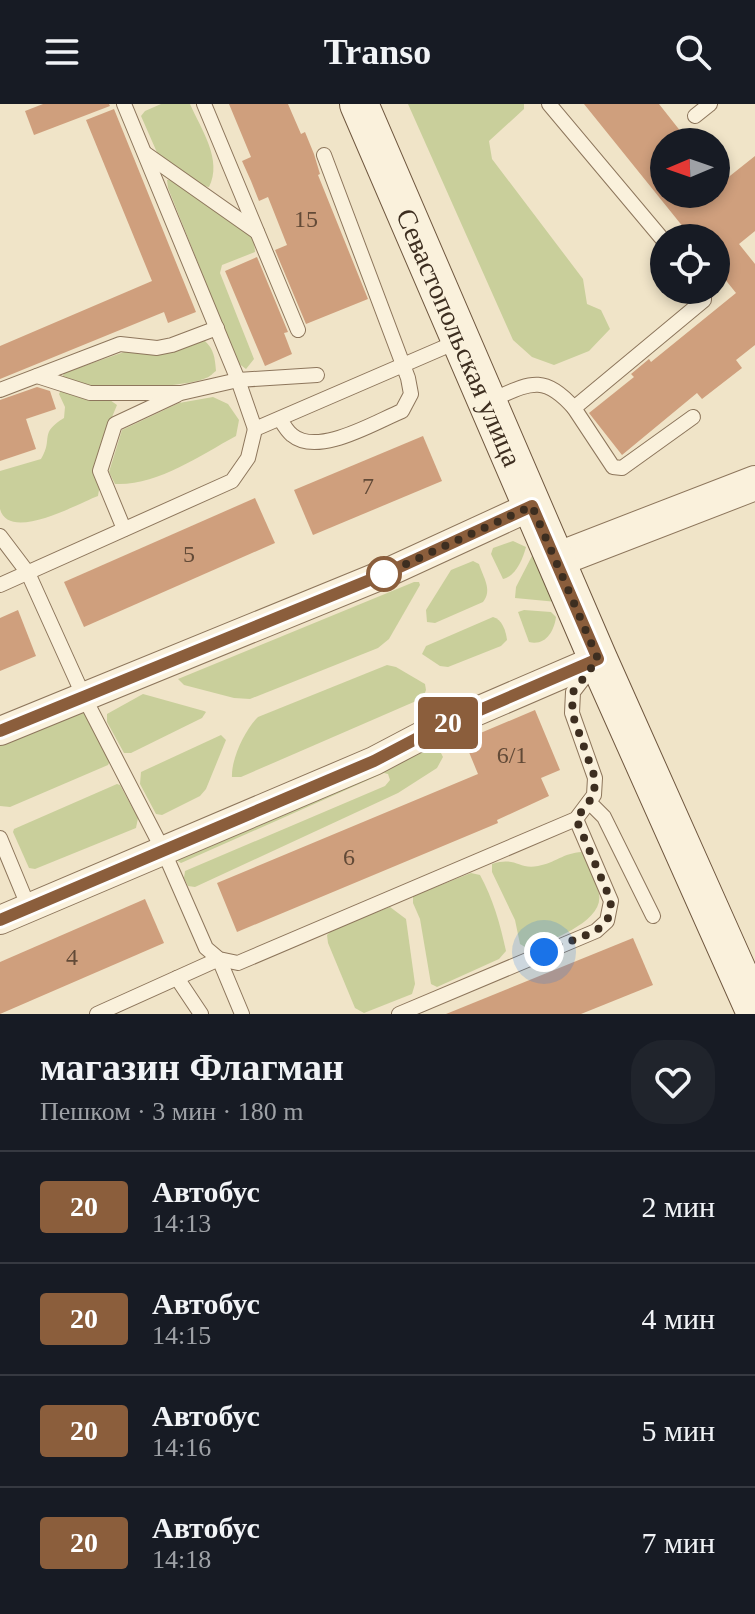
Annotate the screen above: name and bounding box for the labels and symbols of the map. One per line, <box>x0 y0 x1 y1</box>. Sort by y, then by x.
north arrow <box>650 128 730 208</box>
street label: Севастопольская улица <box>390 204 528 472</box>
house number: 15 <box>294 206 318 232</box>
house number: 7 <box>362 473 374 499</box>
house number: 5 <box>183 541 195 567</box>
unlabelled marker <box>367 557 401 591</box>
line badge: 20 <box>412 697 484 749</box>
house number: 6/1 <box>497 742 527 768</box>
house number: 6 <box>343 844 355 870</box>
your location <box>524 932 564 972</box>
house number: 4 <box>66 944 78 970</box>

